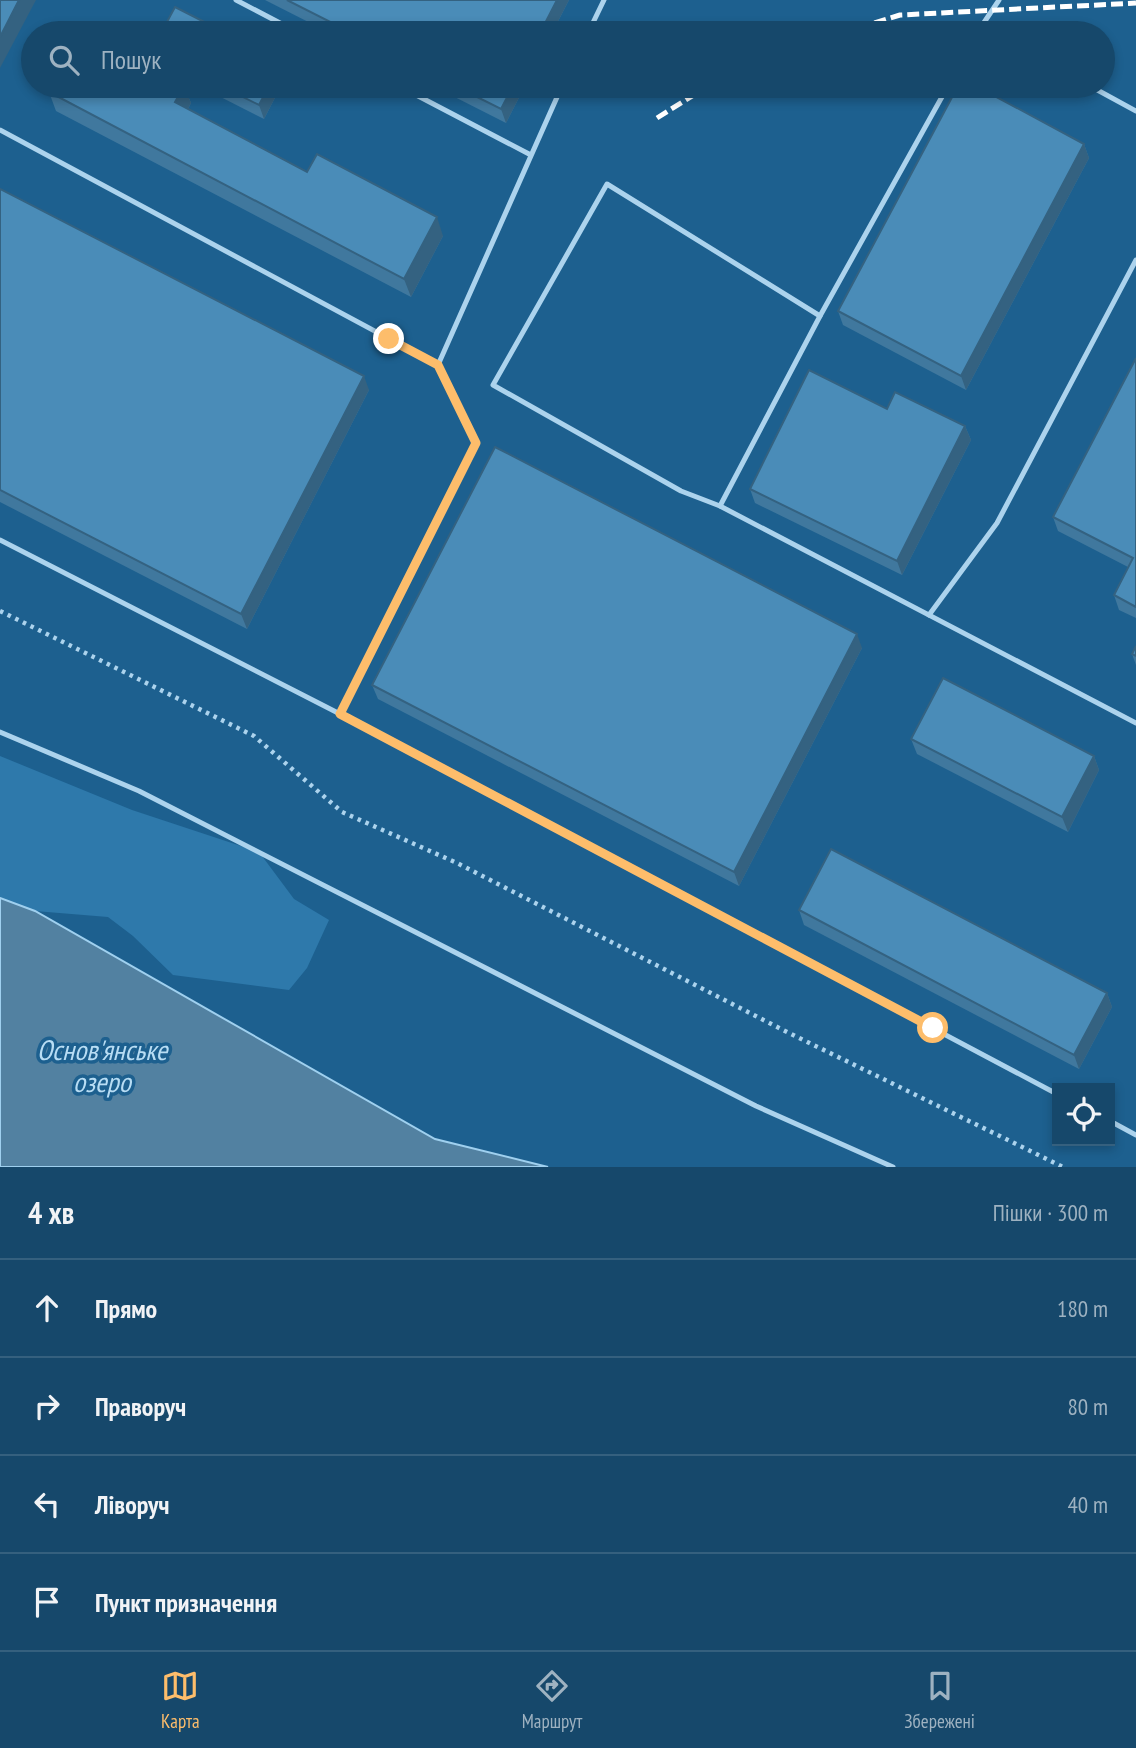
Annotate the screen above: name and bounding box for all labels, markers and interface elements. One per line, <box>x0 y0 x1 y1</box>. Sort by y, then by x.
search box <box>21 21 1115 98</box>
icon: search <box>45 41 83 79</box>
text: Пошук <box>101 43 161 76</box>
route end <box>373 323 404 354</box>
route start <box>917 1012 948 1043</box>
water label: Основ'янське озеро <box>37 1031 170 1100</box>
map controls <box>1052 1083 1115 1146</box>
button: locate <box>1052 1083 1115 1146</box>
text: 4 хв <box>28 1193 74 1232</box>
text: Пішки · 300 m <box>993 1198 1108 1227</box>
icon: ahead <box>28 1289 66 1327</box>
text: Прямо <box>95 1292 157 1325</box>
text: 180 m <box>1057 1294 1108 1323</box>
icon: right <box>28 1387 66 1425</box>
text: Праворуч <box>95 1390 186 1423</box>
text: 80 m <box>1067 1392 1108 1421</box>
icon: left <box>28 1485 66 1523</box>
text: Ліворуч <box>95 1488 169 1521</box>
text: 40 m <box>1067 1490 1108 1519</box>
icon: arrive <box>28 1583 66 1621</box>
text: Пункт призначення <box>95 1586 277 1619</box>
tab: Карта <box>161 1667 200 1733</box>
tab: Маршрут <box>522 1667 582 1733</box>
tab: Збережені <box>904 1667 975 1733</box>

